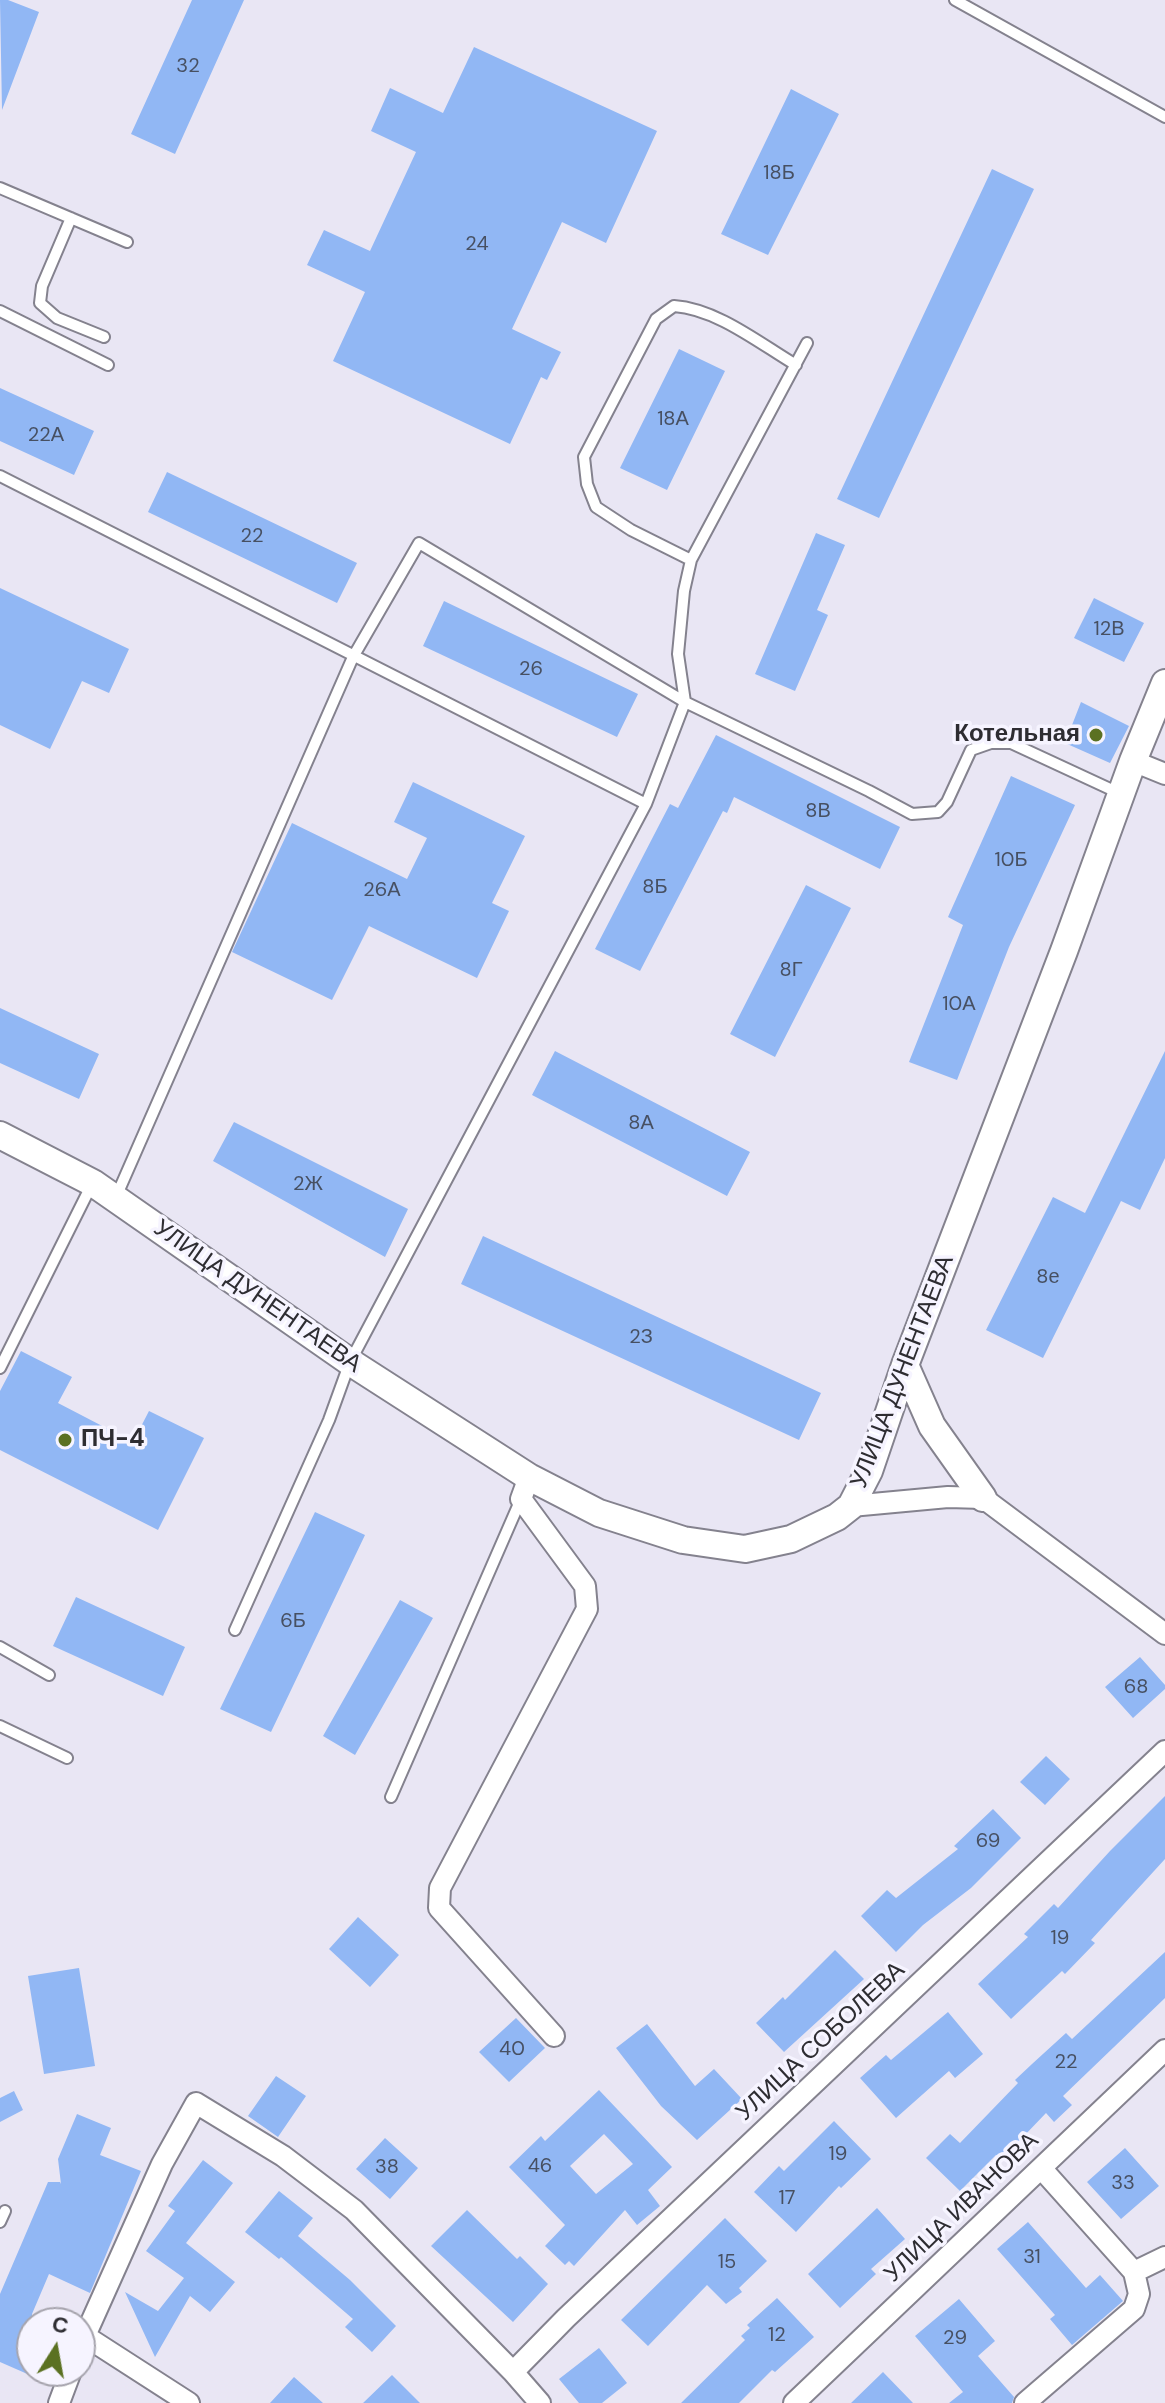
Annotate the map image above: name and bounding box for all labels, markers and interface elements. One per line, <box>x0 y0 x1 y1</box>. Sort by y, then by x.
house number: 32 <box>176 55 200 79</box>
house number: 18Б <box>763 162 795 186</box>
house number: 24 <box>465 233 489 257</box>
house number: 18А <box>657 408 689 432</box>
house number: 22А <box>28 424 64 448</box>
house number: 22 <box>240 525 264 549</box>
house number: 12В <box>1093 618 1125 642</box>
house number: 26 <box>519 658 543 682</box>
place label: Котельная <box>954 721 1080 749</box>
marker: Котельная <box>1087 726 1105 744</box>
house number: 8В <box>805 800 831 824</box>
house number: 10Б <box>994 849 1028 873</box>
house number: 8Б <box>642 876 668 900</box>
house number: 26А <box>363 879 401 903</box>
house number: 8Г <box>780 959 802 983</box>
house number: 10А <box>942 993 976 1017</box>
house number: 8А <box>628 1112 654 1136</box>
house number: 2Ж <box>293 1173 323 1197</box>
street label: УЛИЦА ДУНЕНТАЕВА <box>148 1214 366 1380</box>
street label: УЛИЦА ДУНЕНТАЕВА <box>845 1251 961 1493</box>
house number: 8е <box>1036 1266 1060 1290</box>
house number: 2З <box>629 1326 653 1350</box>
place label: ПЧ-4 <box>81 1426 145 1454</box>
marker: ПЧ-4 <box>56 1431 74 1449</box>
house number: 6Б <box>280 1610 306 1634</box>
house number: 68 <box>1124 1676 1148 1700</box>
house number: 69 <box>976 1830 1000 1854</box>
house number: 19 <box>1051 1927 1069 1951</box>
street label: УЛИЦА СОБОЛЕВА <box>731 1956 911 2128</box>
house number: 40 <box>499 2038 525 2062</box>
house number: 22 <box>1054 2051 1078 2075</box>
street label: УЛИЦА ИВАНОВА <box>879 2127 1045 2289</box>
house number: 19 <box>829 2143 847 2167</box>
house number: 46 <box>528 2155 552 2179</box>
house number: 38 <box>375 2156 399 2180</box>
house number: 33 <box>1111 2172 1135 2196</box>
house number: 17 <box>779 2187 795 2211</box>
house number: 31 <box>1023 2246 1041 2270</box>
house number: 15 <box>718 2251 736 2275</box>
north arrow <box>16 2307 96 2387</box>
text: С <box>50 2309 71 2341</box>
house number: 12 <box>768 2324 786 2348</box>
house number: 29 <box>943 2327 967 2351</box>

